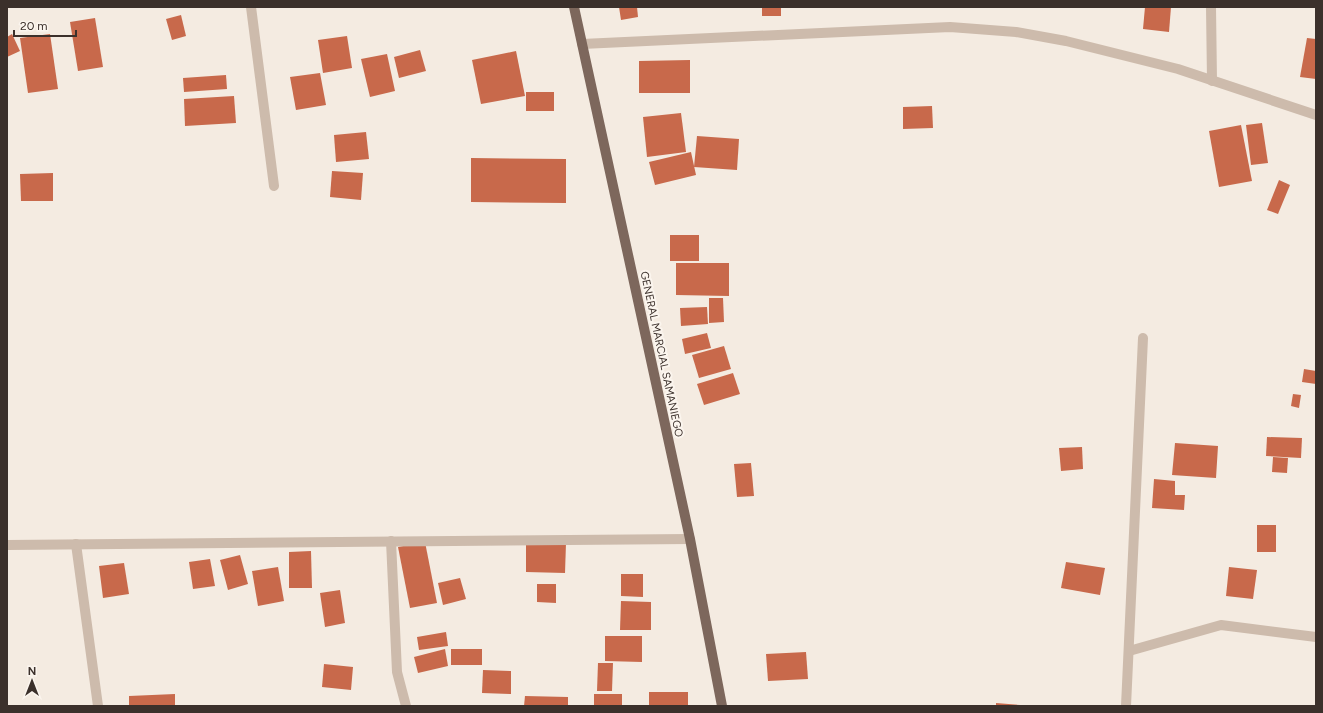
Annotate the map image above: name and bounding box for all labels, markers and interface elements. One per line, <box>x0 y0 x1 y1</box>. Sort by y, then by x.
scale bar <box>14 12 76 38</box>
text: 20 m <box>20 19 48 33</box>
street label: GENERAL MARCIAL SAMANIEGO <box>638 270 686 439</box>
north arrow <box>12 661 52 701</box>
text: N <box>28 665 36 678</box>

